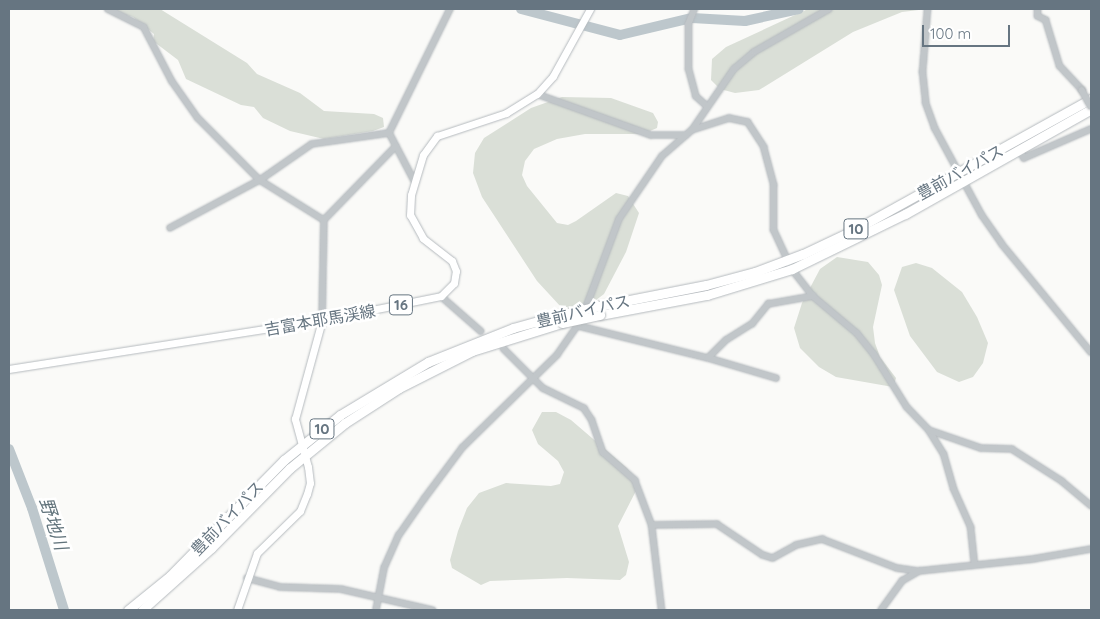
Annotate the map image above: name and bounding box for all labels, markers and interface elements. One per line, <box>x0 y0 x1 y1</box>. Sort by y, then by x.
scale bar <box>925 15 1012 47</box>
text: 100 m <box>930 24 971 43</box>
street label: 豊前バイパス <box>913 140 1007 204</box>
road number: 10 <box>842 216 870 242</box>
street label: 豊前バイパス <box>534 291 632 331</box>
road number: 16 <box>388 292 414 318</box>
street label: 吉富本耶馬渓線 <box>263 301 377 339</box>
road number: 10 <box>308 416 336 442</box>
street label: 豊前バイパス <box>187 477 267 559</box>
water label: 野地川 <box>34 495 72 553</box>

